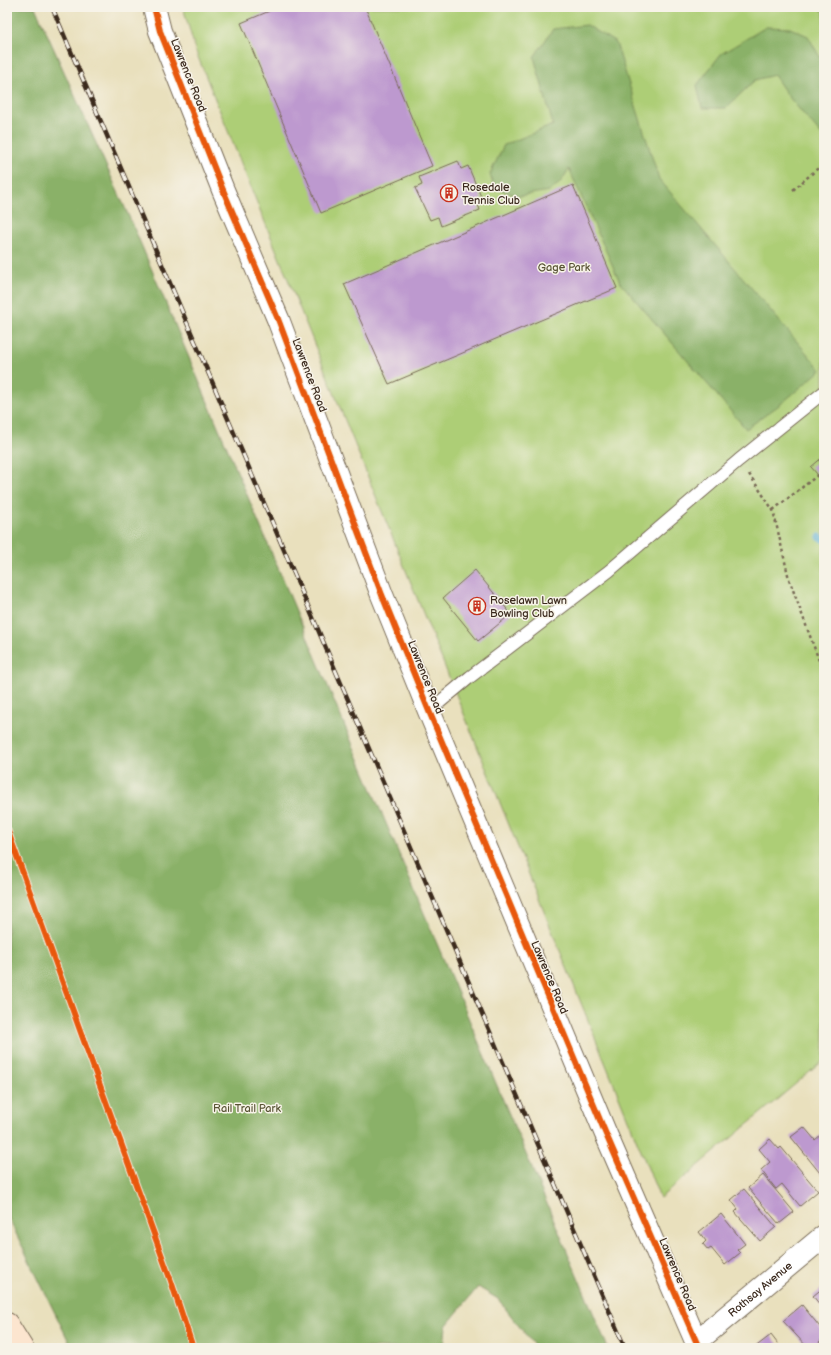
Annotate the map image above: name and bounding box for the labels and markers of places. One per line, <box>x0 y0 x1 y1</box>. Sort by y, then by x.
place label: Rosedale Tennis Club <box>462 181 520 207</box>
building icon: Rosedale Tennis Club <box>439 183 459 203</box>
place label: Roselawn Lawn Bowling Club <box>490 594 567 620</box>
building icon: Roselawn Lawn Bowling Club <box>467 596 487 616</box>

